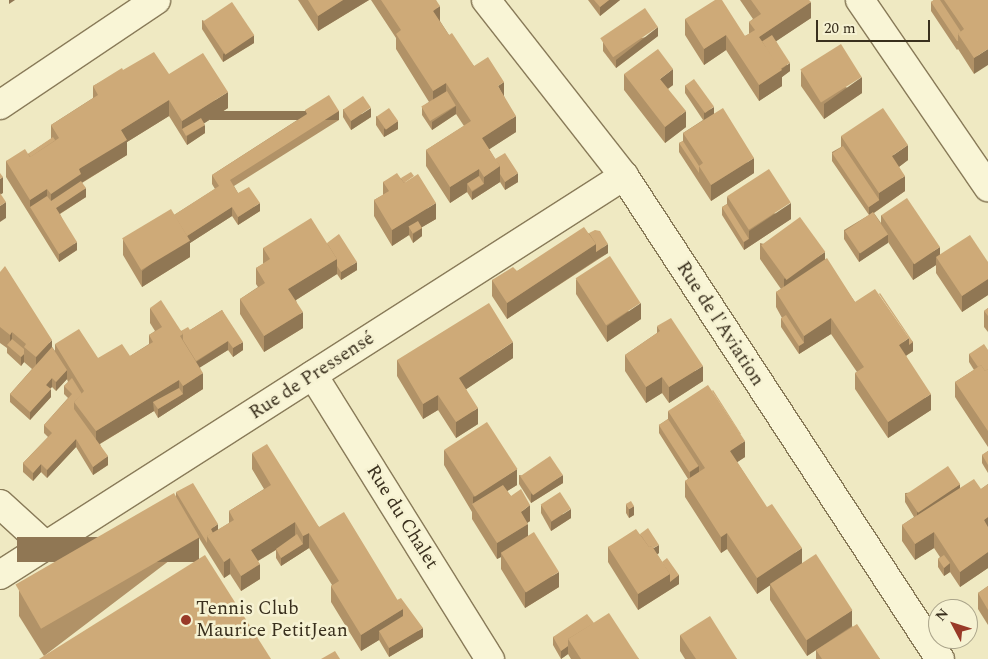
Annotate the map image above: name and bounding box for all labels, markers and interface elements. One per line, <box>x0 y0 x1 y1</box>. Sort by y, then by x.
scale bar <box>818 10 932 42</box>
text: 20 m <box>824 17 856 40</box>
street label: Rue de l'Aviation <box>671 257 769 391</box>
street label: Rue de Pressensé <box>245 327 379 425</box>
street label: Rue du Chalet <box>361 461 443 573</box>
place label: Tennis Club Maurice PetitJean <box>196 598 348 642</box>
north arrow <box>928 599 978 649</box>
text: N <box>930 604 954 626</box>
marker: Tennis Club Maurice PetitJean <box>180 614 192 626</box>

